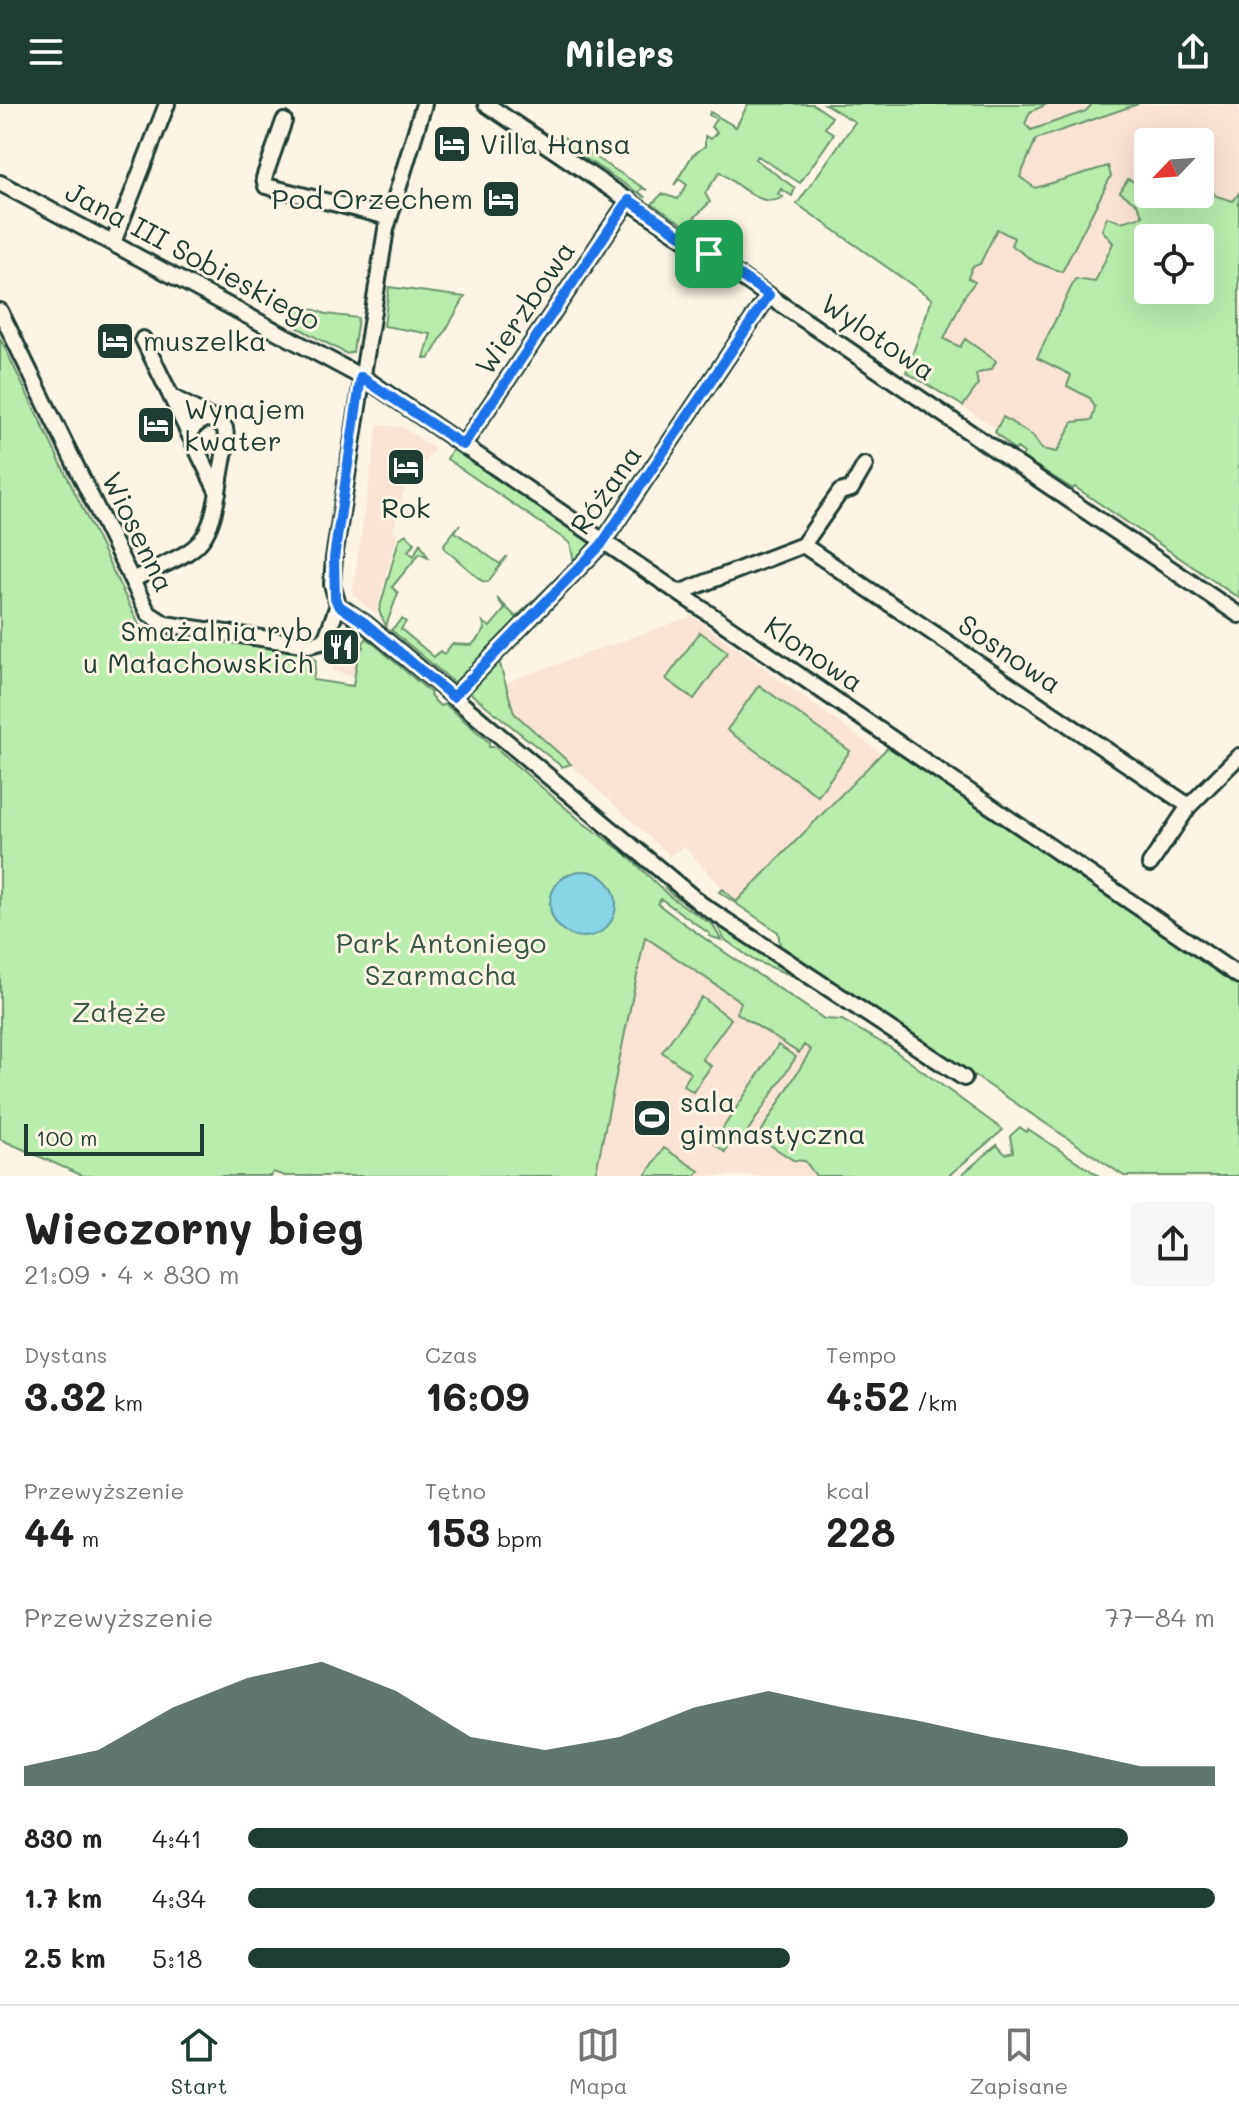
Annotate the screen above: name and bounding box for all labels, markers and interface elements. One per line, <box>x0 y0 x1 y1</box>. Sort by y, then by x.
text: Milers <box>565 29 674 76</box>
icon: menu <box>24 30 68 74</box>
icon: share <box>1171 30 1215 74</box>
hotel icon: Villa Hansa <box>431 123 473 165</box>
place label: Villa Hansa <box>480 125 631 161</box>
north arrow <box>1134 128 1214 208</box>
map controls <box>1134 128 1214 304</box>
street label: Jana III Sobieskiego <box>60 173 327 338</box>
hotel icon: Pod Orzechem <box>480 178 522 220</box>
place label: Pod Orzechem <box>272 180 473 216</box>
pin <box>675 220 743 288</box>
button: locate <box>1134 224 1214 304</box>
icon: arrive <box>687 232 731 276</box>
street label: Wierzbowa <box>466 234 582 381</box>
street label: Wylotowa <box>814 285 943 388</box>
hotel icon: muszelka <box>94 320 136 362</box>
place label: muszelka <box>143 322 266 358</box>
place label: Wynajem kwater <box>184 390 305 458</box>
hotel icon: Wynajem kwater <box>135 404 177 446</box>
street label: Różana <box>562 438 649 541</box>
hotel icon: Rok <box>385 446 427 488</box>
street label: Wiosenna <box>94 466 183 598</box>
place label: Rok <box>381 489 431 525</box>
street label: Sosnowa <box>952 605 1069 701</box>
street label: Klonowa <box>758 607 871 699</box>
place label: Smażalnia ryb u Małachowskich <box>83 612 313 680</box>
restaurant icon: Smażalnia ryb u Małachowskich <box>320 626 362 668</box>
park label: Park Antoniego Szarmacha <box>336 924 546 992</box>
park label: Załęże <box>71 993 167 1029</box>
place label: sala gimnastyczna <box>680 1083 866 1151</box>
sports icon: sala gimnastyczna <box>631 1097 673 1139</box>
scale bar <box>24 1120 204 1156</box>
text: 100 m <box>36 1123 98 1152</box>
text: Wieczorny bieg <box>24 1198 364 1255</box>
button: share <box>1131 1202 1215 1286</box>
text: 21:09 · 4 × 830 m <box>24 1257 240 1291</box>
text: Dystans <box>24 1340 108 1369</box>
text: Czas <box>425 1340 477 1369</box>
text: Tempo <box>826 1340 896 1369</box>
text: 3.32 <box>24 1369 107 1421</box>
text: 16:09 <box>425 1369 529 1421</box>
text: 4:52 <box>826 1369 910 1421</box>
text: km <box>107 1388 143 1417</box>
text: /km <box>910 1388 958 1417</box>
text: Przewyższenie <box>24 1476 184 1505</box>
text: Tętno <box>425 1476 486 1505</box>
text: kcal <box>826 1476 870 1505</box>
text: 44 <box>24 1505 75 1557</box>
text: 153 <box>425 1505 490 1557</box>
text: 228 <box>826 1505 896 1557</box>
text: m <box>75 1524 99 1553</box>
text: bpm <box>490 1524 542 1553</box>
text: Przewyższenie <box>24 1600 213 1634</box>
text: 77–84 m <box>1105 1600 1215 1634</box>
text: 830 m <box>24 1821 102 1855</box>
text: 4:41 <box>152 1821 202 1855</box>
text: 1.7 km <box>24 1881 102 1915</box>
text: 4:34 <box>152 1881 206 1915</box>
text: 2.5 km <box>24 1941 106 1975</box>
text: 5:18 <box>152 1941 203 1975</box>
tab: Start <box>171 2023 227 2100</box>
tab: Mapa <box>569 2023 627 2100</box>
tab: Zapisane <box>969 2023 1068 2100</box>

